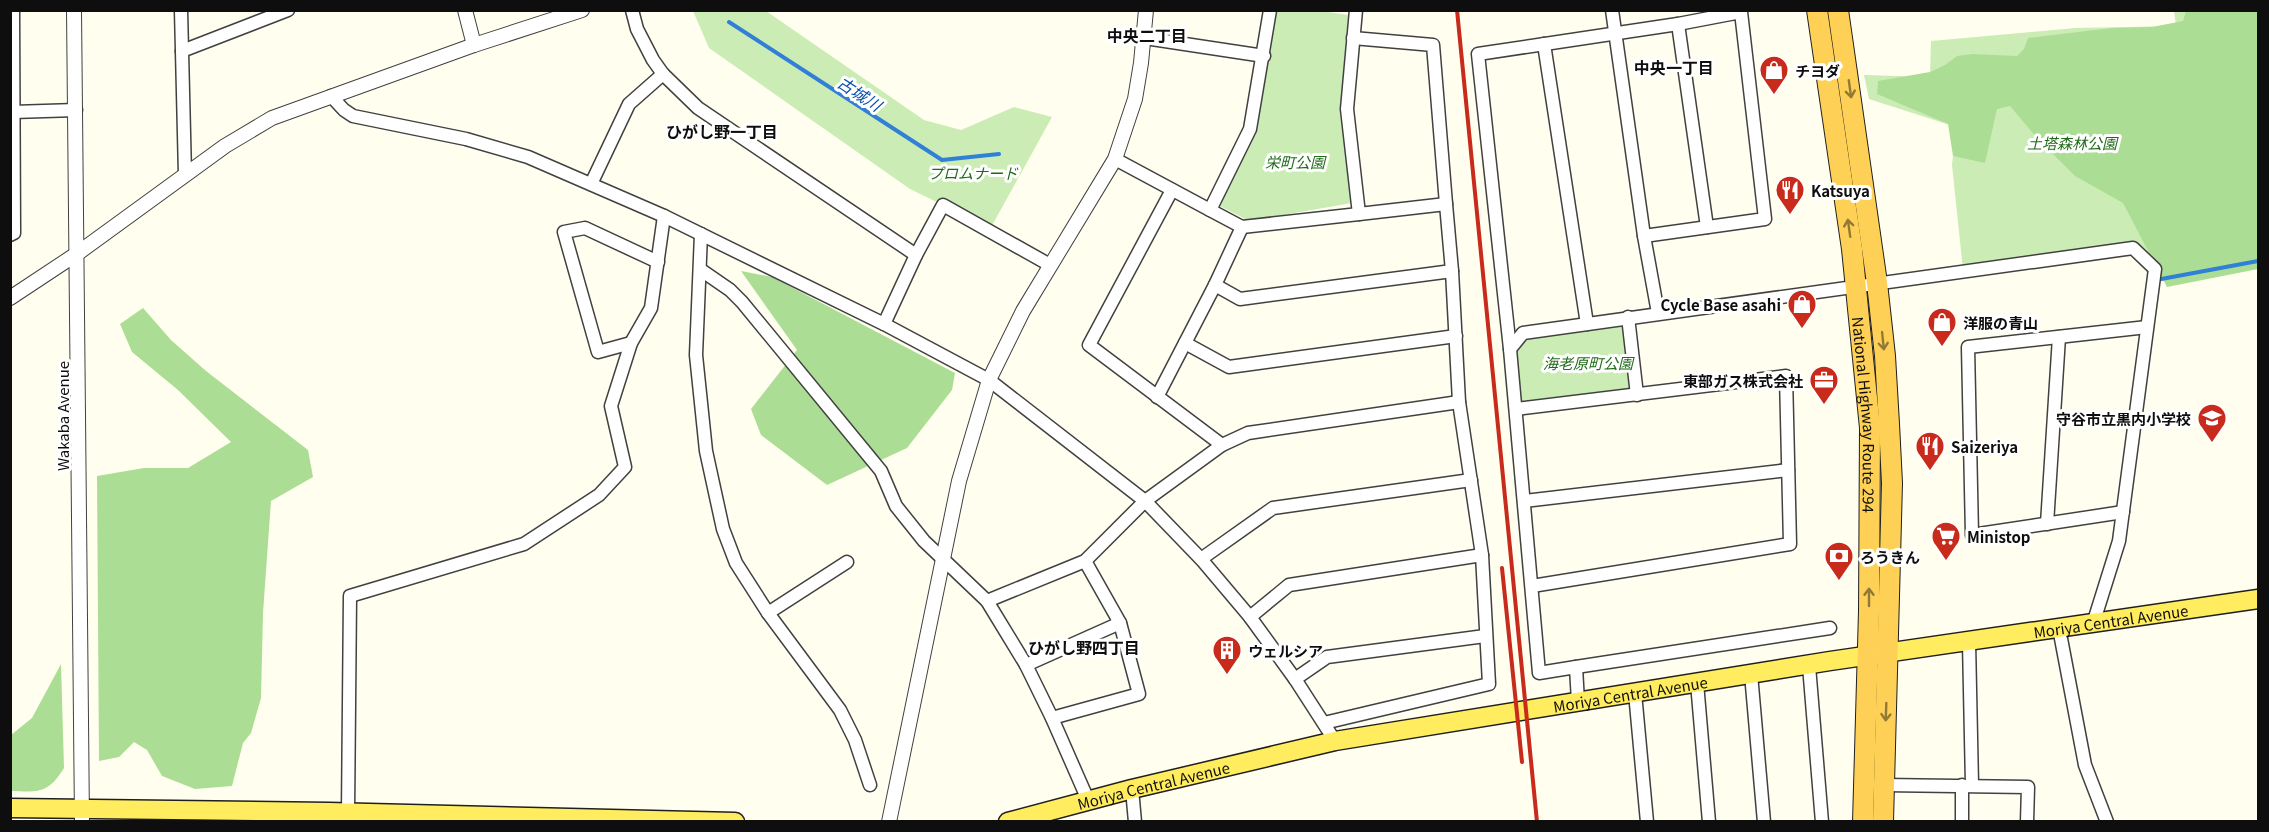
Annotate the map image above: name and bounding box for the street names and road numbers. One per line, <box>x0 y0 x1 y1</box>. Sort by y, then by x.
street label: National Highway Route 294 <box>1848 316 1881 513</box>
street label: Wakaba Avenue <box>52 361 73 471</box>
street label: Moriya Central Avenue <box>2032 599 2190 642</box>
street label: Moriya Central Avenue <box>1551 670 1709 716</box>
street label: Moriya Central Avenue <box>1075 756 1232 814</box>

